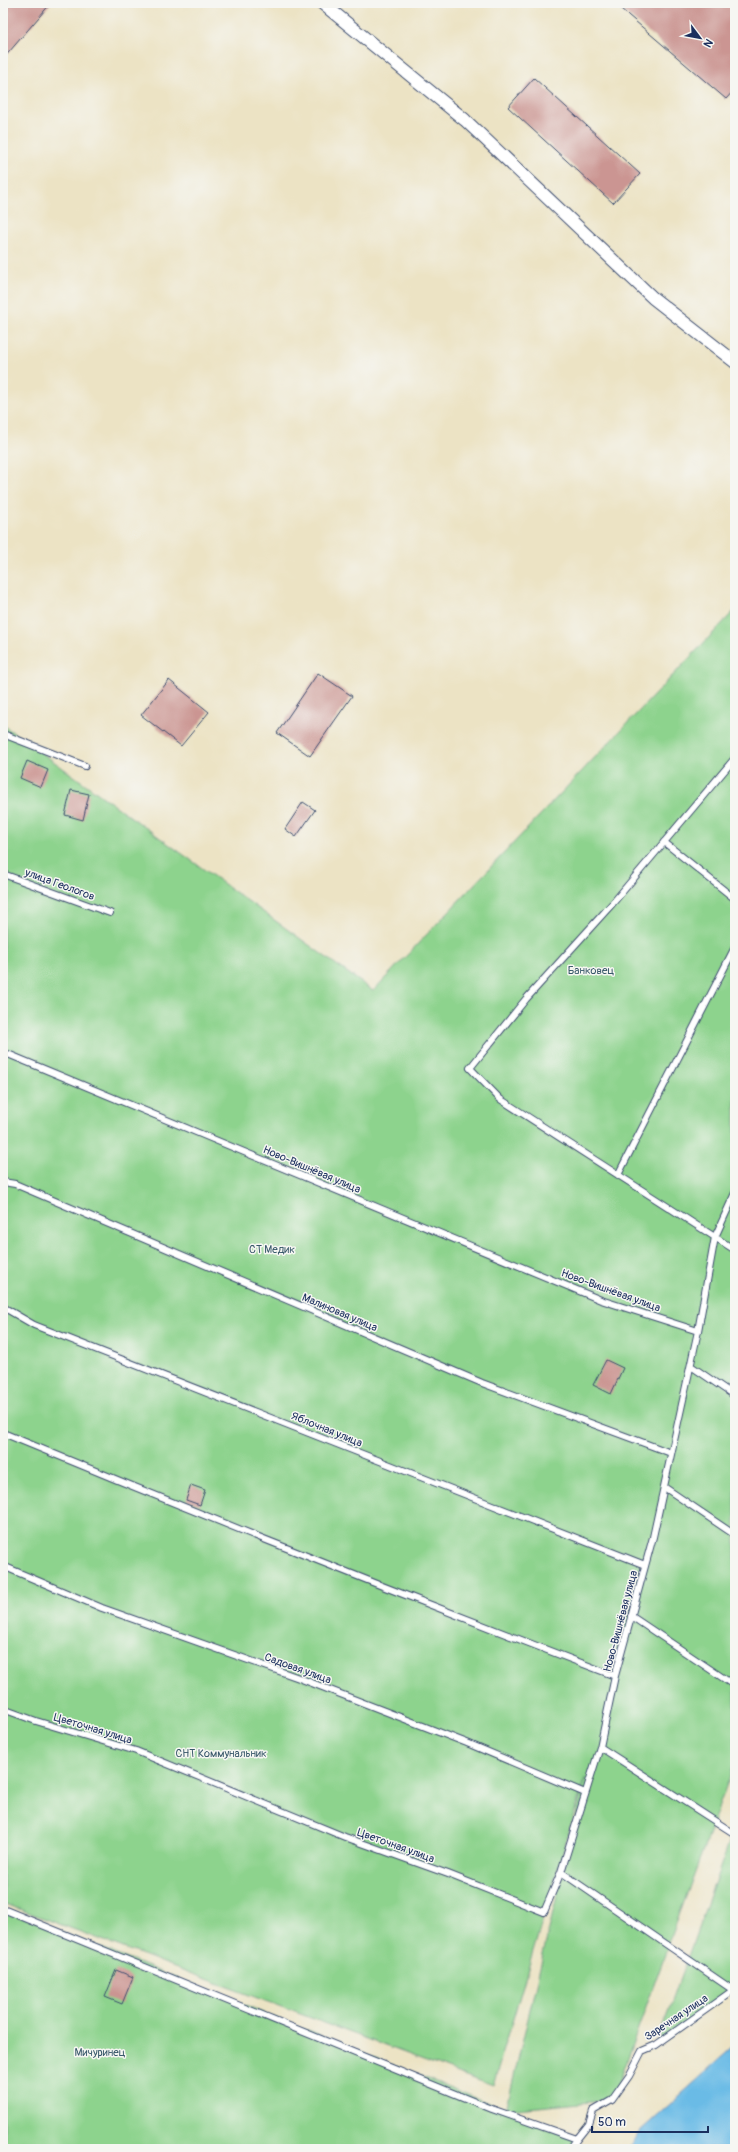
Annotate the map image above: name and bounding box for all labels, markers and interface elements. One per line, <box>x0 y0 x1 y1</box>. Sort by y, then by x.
north arrow <box>680 18 720 58</box>
text: N <box>700 36 716 50</box>
street label: улица Геологов <box>22 866 96 903</box>
park label: Банковец <box>568 964 614 977</box>
street label: Ново-Вишнёвая улица <box>261 1143 363 1196</box>
park label: СТ Медик <box>249 1243 295 1256</box>
street label: Ново-Вишнёвая улица <box>559 1266 662 1314</box>
street label: Малиновая улица <box>300 1291 379 1334</box>
street label: Яблочная улица <box>289 1409 364 1450</box>
street label: Ново-Вишнёвая улица <box>601 1569 640 1673</box>
street label: Садовая улица <box>263 1650 333 1687</box>
street label: Цветочная улица <box>52 1710 134 1747</box>
park label: СНТ Коммунальник <box>175 1747 267 1760</box>
street label: Цветочная улица <box>355 1825 436 1865</box>
street label: Заречная улица <box>642 1991 710 2043</box>
park label: Мичуринец <box>75 2046 126 2059</box>
scale bar <box>592 2108 708 2134</box>
text: 50 m <box>598 2115 626 2130</box>

